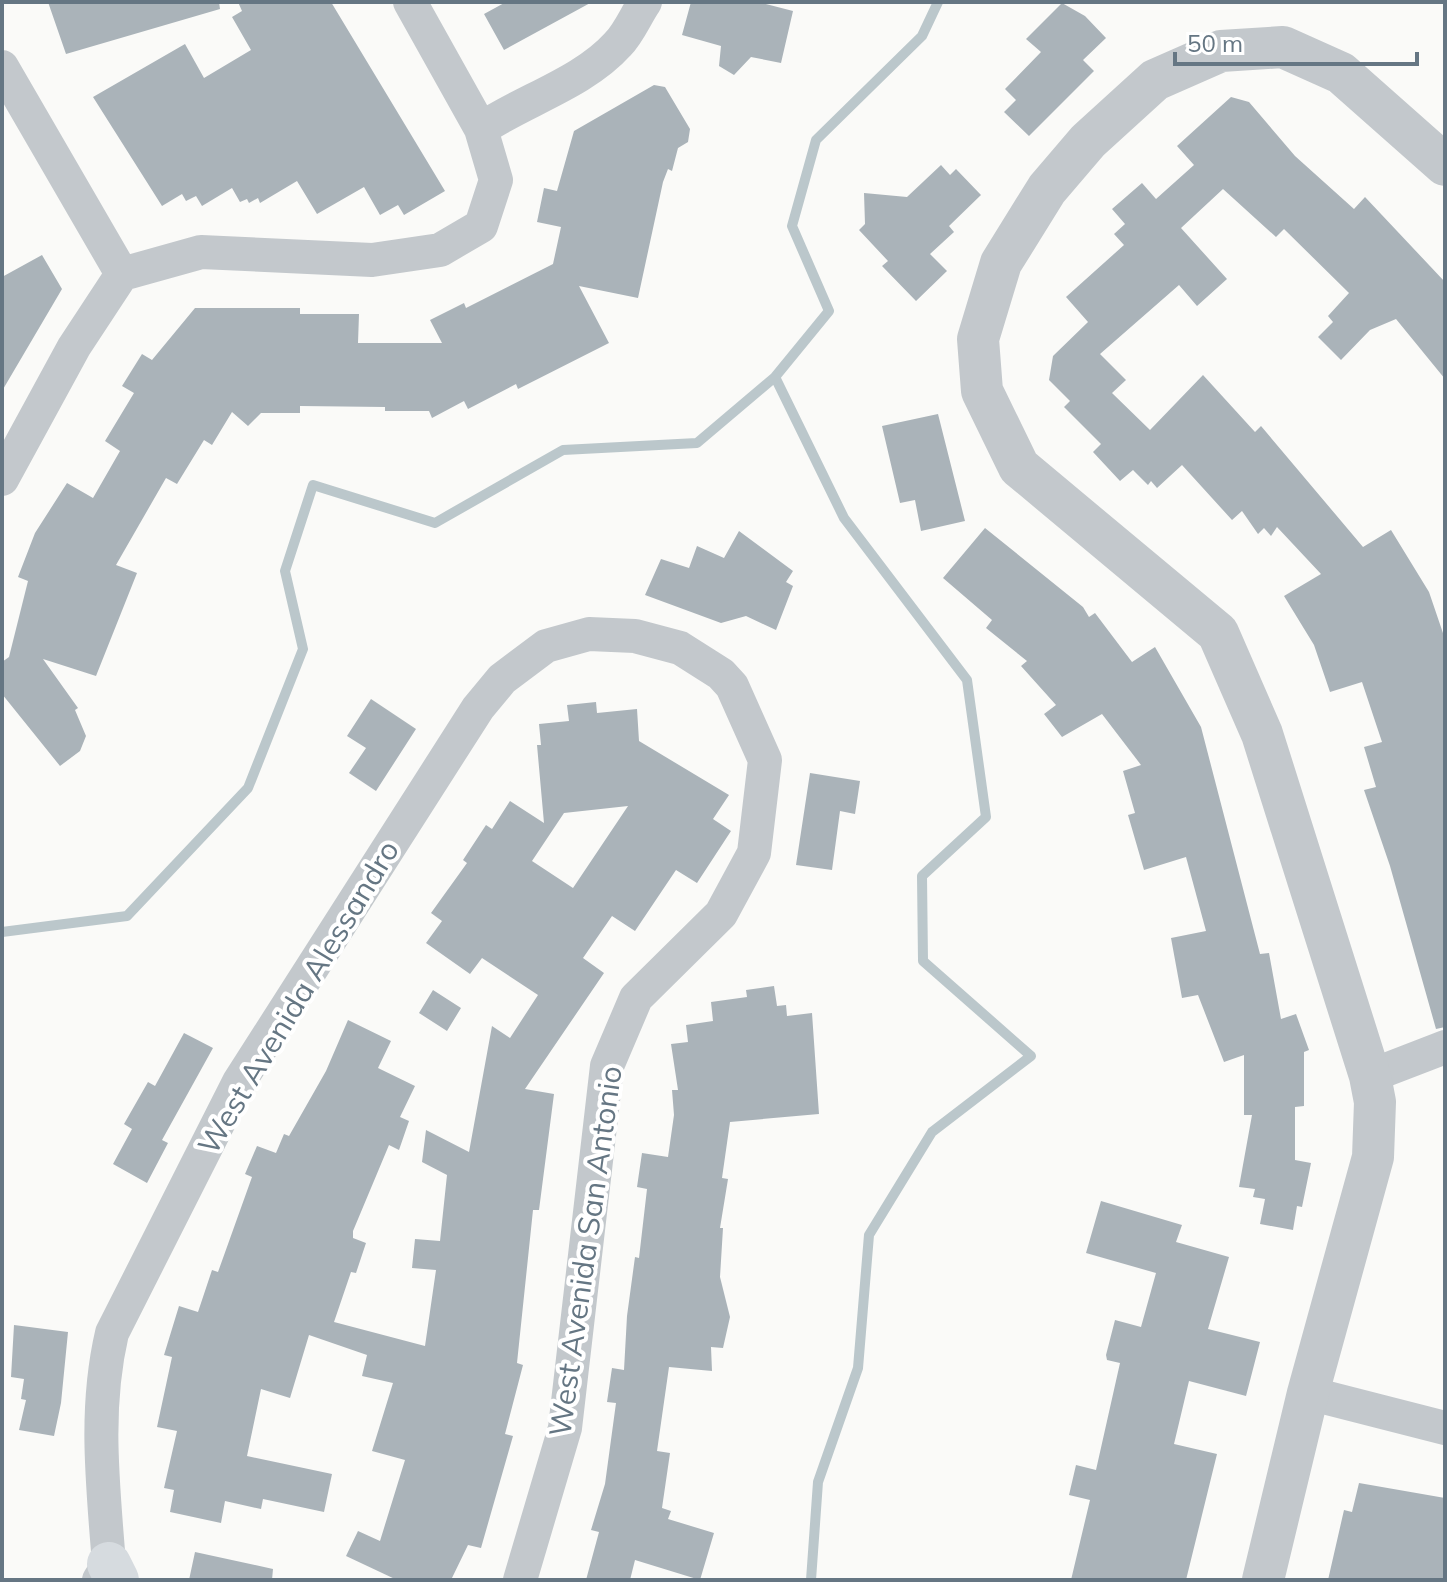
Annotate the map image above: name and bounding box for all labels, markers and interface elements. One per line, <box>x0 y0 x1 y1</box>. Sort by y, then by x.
scale bar <box>1175 16 1417 66</box>
text: 50 m <box>1187 28 1243 58</box>
street label: West Avenida Alessandro <box>189 833 407 1161</box>
street label: West Avenida San Antonio <box>540 1063 630 1439</box>

